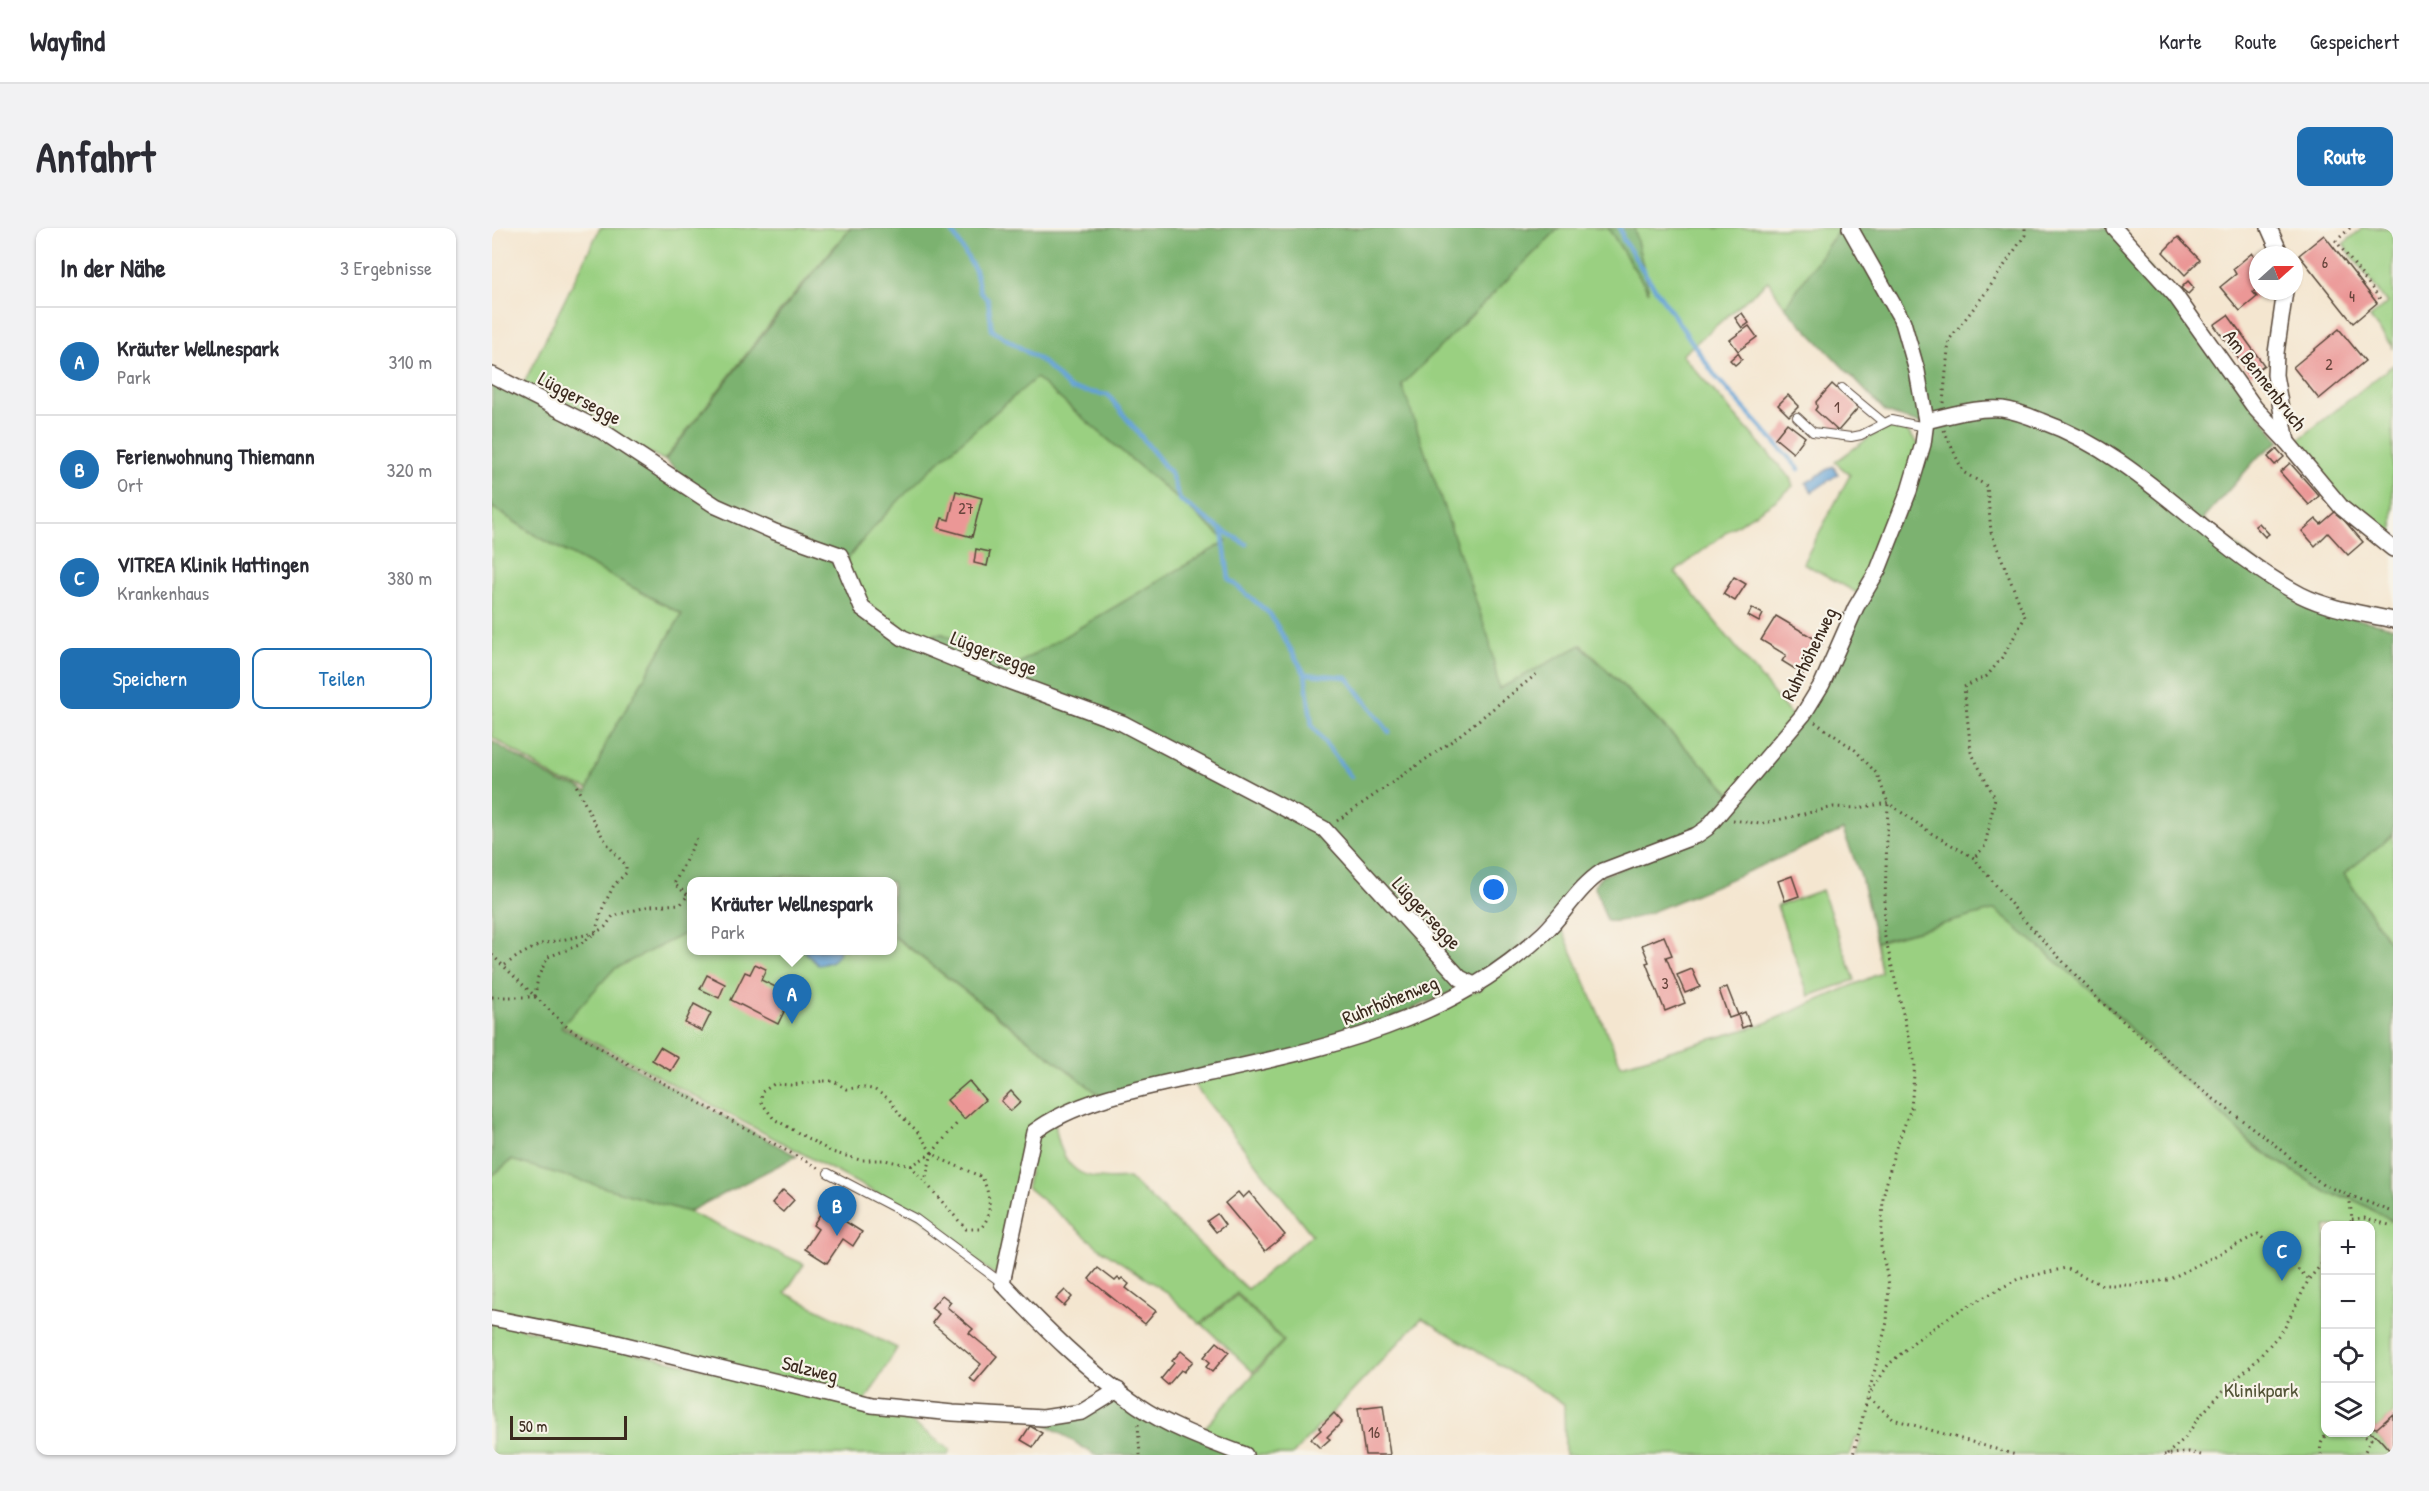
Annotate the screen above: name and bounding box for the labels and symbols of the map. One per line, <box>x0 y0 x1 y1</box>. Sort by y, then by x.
north arrow <box>2249 246 2303 300</box>
house number: 6 <box>2322 251 2328 273</box>
house number: 4 <box>2349 285 2355 307</box>
street label: Am Bennenbruch <box>2217 324 2313 436</box>
house number: 2 <box>2325 353 2333 375</box>
street label: Lüggersegge <box>534 364 626 431</box>
house number: 1 <box>1834 396 1840 418</box>
house number: 27 <box>958 497 974 519</box>
street label: Ruhrhöhenweg <box>1774 602 1843 705</box>
street label: Lüggersegge <box>947 624 1041 681</box>
street label: Lüggersegge <box>1387 870 1468 955</box>
your location <box>1479 875 1508 904</box>
street label: Ruhrhöhenweg <box>1338 968 1442 1031</box>
house number: 3 <box>1661 972 1669 994</box>
pin: A <box>772 974 812 1024</box>
pin: B <box>818 1186 856 1236</box>
pin: C <box>2262 1232 2302 1281</box>
street label: Salzweg <box>779 1349 841 1389</box>
park label: Klinikpark <box>2224 1376 2298 1403</box>
scale bar <box>510 1413 627 1440</box>
house number: 16 <box>1368 1421 1380 1443</box>

